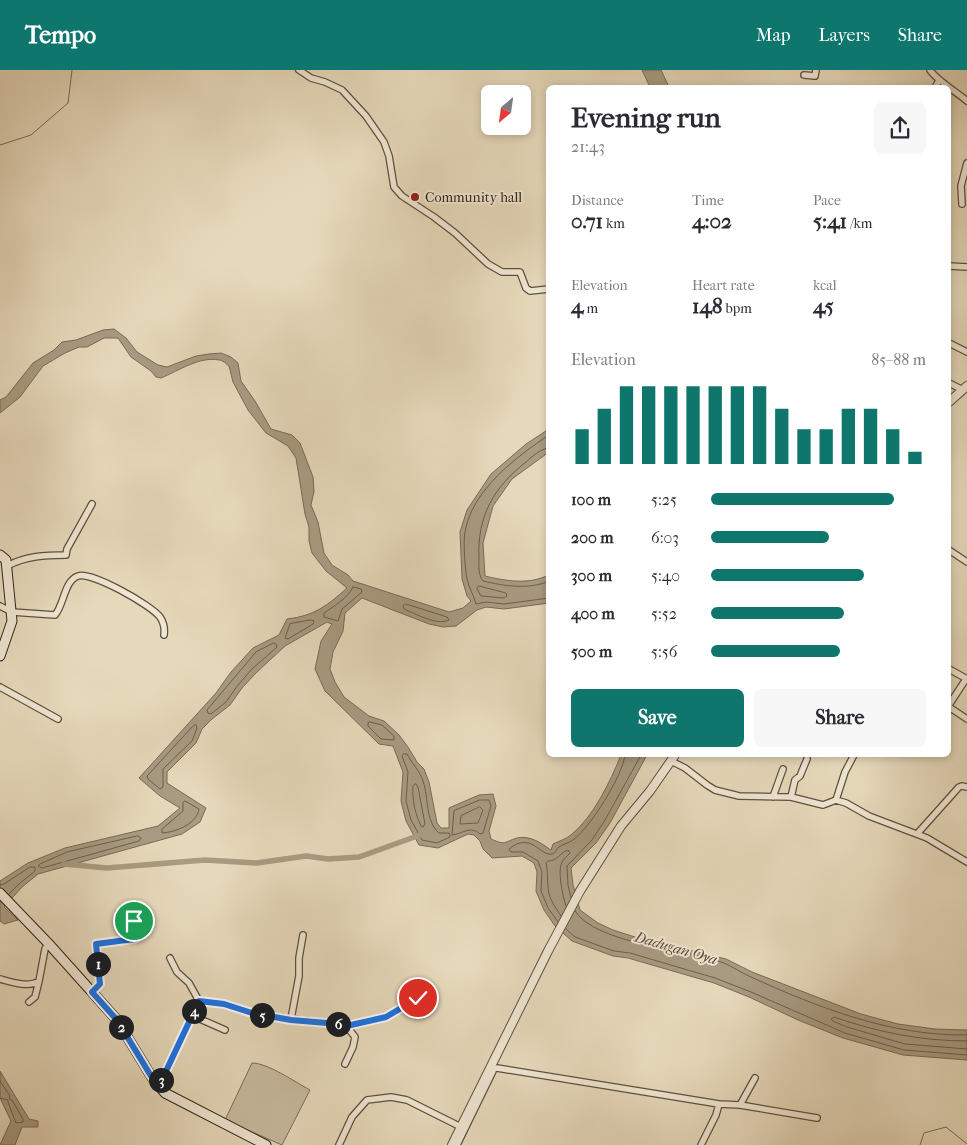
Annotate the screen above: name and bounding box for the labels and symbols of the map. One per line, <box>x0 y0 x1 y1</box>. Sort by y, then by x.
north arrow <box>481 85 531 135</box>
place label: Community hall <box>425 189 522 206</box>
marker: Community hall <box>409 191 421 203</box>
pin <box>113 900 155 942</box>
water label: Dadugan Oya <box>632 927 720 968</box>
pin: 1 <box>86 952 110 976</box>
pin <box>397 977 439 1019</box>
pin: 4 <box>182 998 206 1024</box>
pin: 5 <box>250 1002 274 1028</box>
pin: 6 <box>326 1012 350 1036</box>
pin: 2 <box>108 1014 134 1040</box>
pin: 3 <box>148 1068 174 1092</box>

